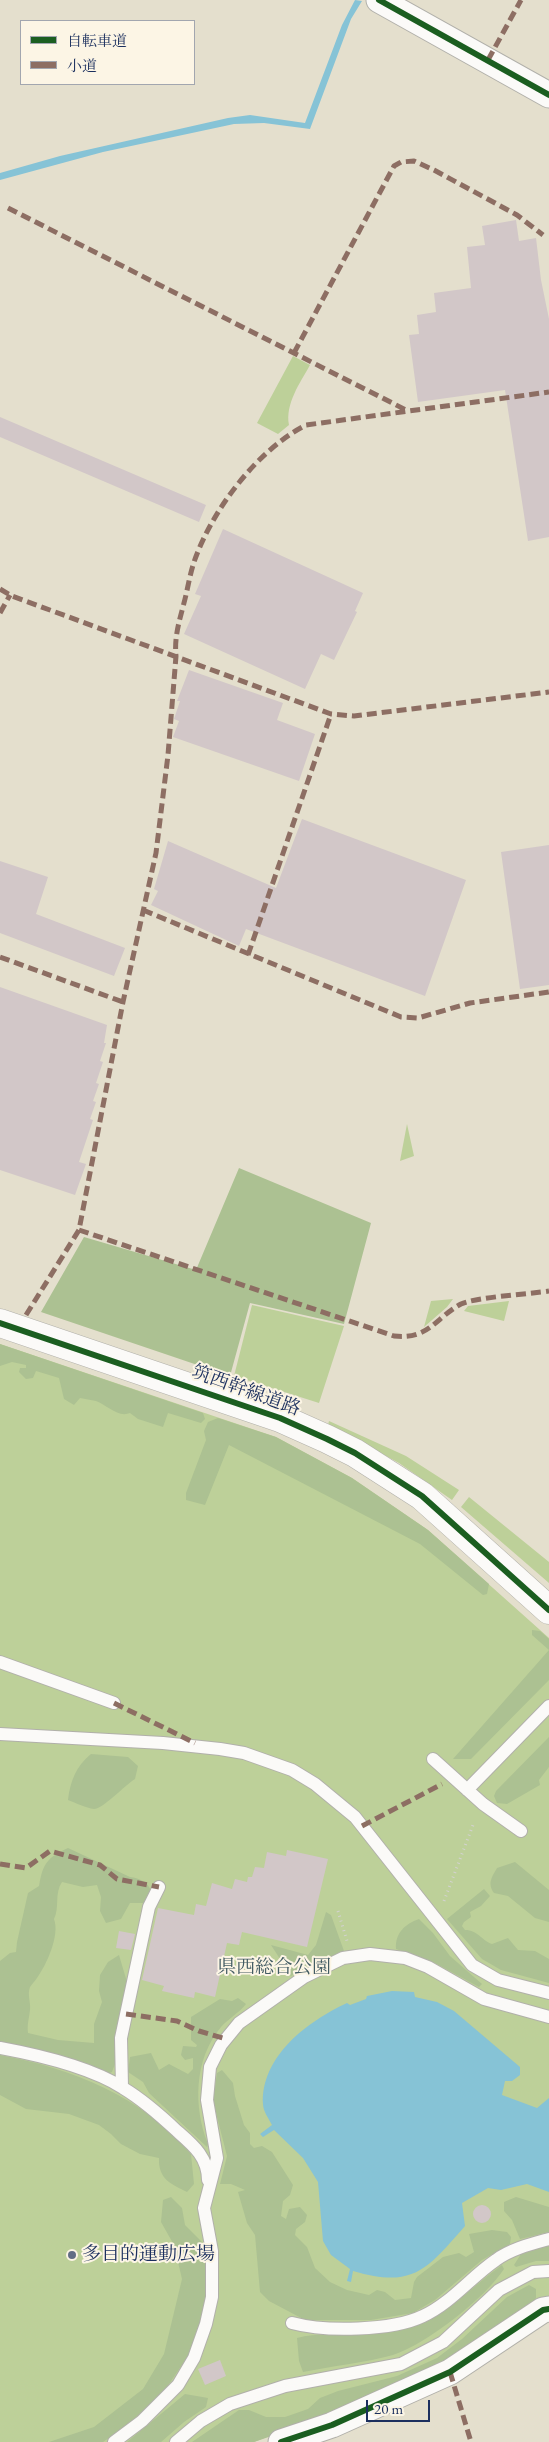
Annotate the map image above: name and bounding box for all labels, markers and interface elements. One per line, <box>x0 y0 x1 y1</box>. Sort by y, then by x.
legend <box>20 20 195 85</box>
text: 自転車道 <box>67 31 127 50</box>
text: 小道 <box>67 56 97 75</box>
street label: 筑西幹線道路 <box>189 1361 303 1421</box>
park label: 県西総合公園 <box>217 1957 331 1979</box>
place label: 多目的運動広場 <box>82 2244 215 2266</box>
marker: 多目的運動広場 <box>66 2249 78 2261</box>
scale bar <box>369 2390 433 2422</box>
text: 20 m <box>374 2399 403 2418</box>

